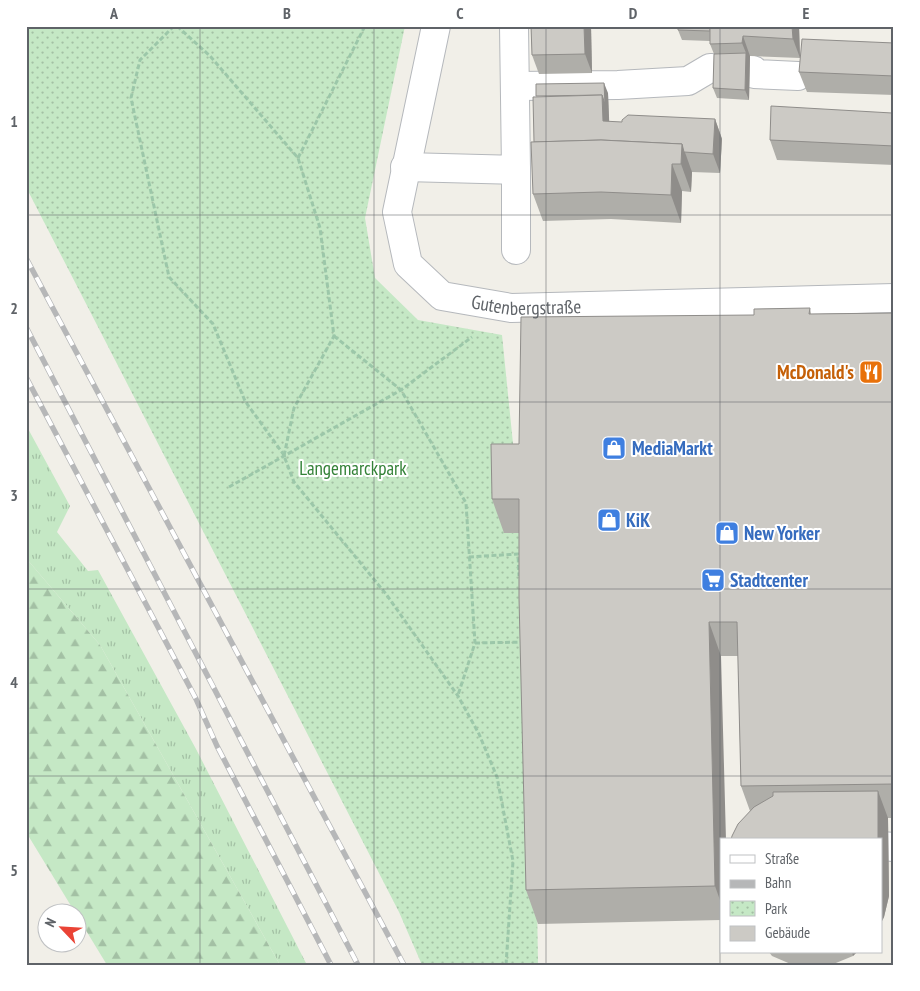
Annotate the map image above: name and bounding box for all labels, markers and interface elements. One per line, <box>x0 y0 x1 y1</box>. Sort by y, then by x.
text: A <box>109 3 119 23</box>
text: B <box>283 3 291 23</box>
text: C <box>456 3 464 23</box>
text: D <box>629 3 638 23</box>
text: E <box>803 3 810 23</box>
text: 1 <box>10 111 18 131</box>
street label: Gutenbergstraße <box>470 289 582 320</box>
text: 2 <box>10 298 18 318</box>
restaurant icon: McDonald's <box>858 359 884 385</box>
place label: McDonald's <box>777 360 854 384</box>
shop icon: MediaMarkt <box>601 435 627 461</box>
place label: MediaMarkt <box>632 436 713 460</box>
park label: Langemarckpark <box>299 456 407 480</box>
text: 3 <box>10 485 18 505</box>
shop icon: KiK <box>596 507 622 533</box>
place label: KiK <box>626 508 650 532</box>
shop icon: New Yorker <box>714 520 740 546</box>
place label: New Yorker <box>744 521 820 545</box>
supermarket icon: Stadtcenter <box>700 567 726 593</box>
place label: Stadtcenter <box>730 568 808 592</box>
text: 4 <box>10 672 18 692</box>
legend <box>720 838 882 954</box>
text: Straße <box>765 849 799 868</box>
text: 5 <box>10 860 18 880</box>
text: Bahn <box>765 873 791 892</box>
text: Park <box>765 899 787 918</box>
north arrow <box>38 904 88 954</box>
text: N <box>40 915 60 930</box>
text: Gebäude <box>765 923 810 942</box>

